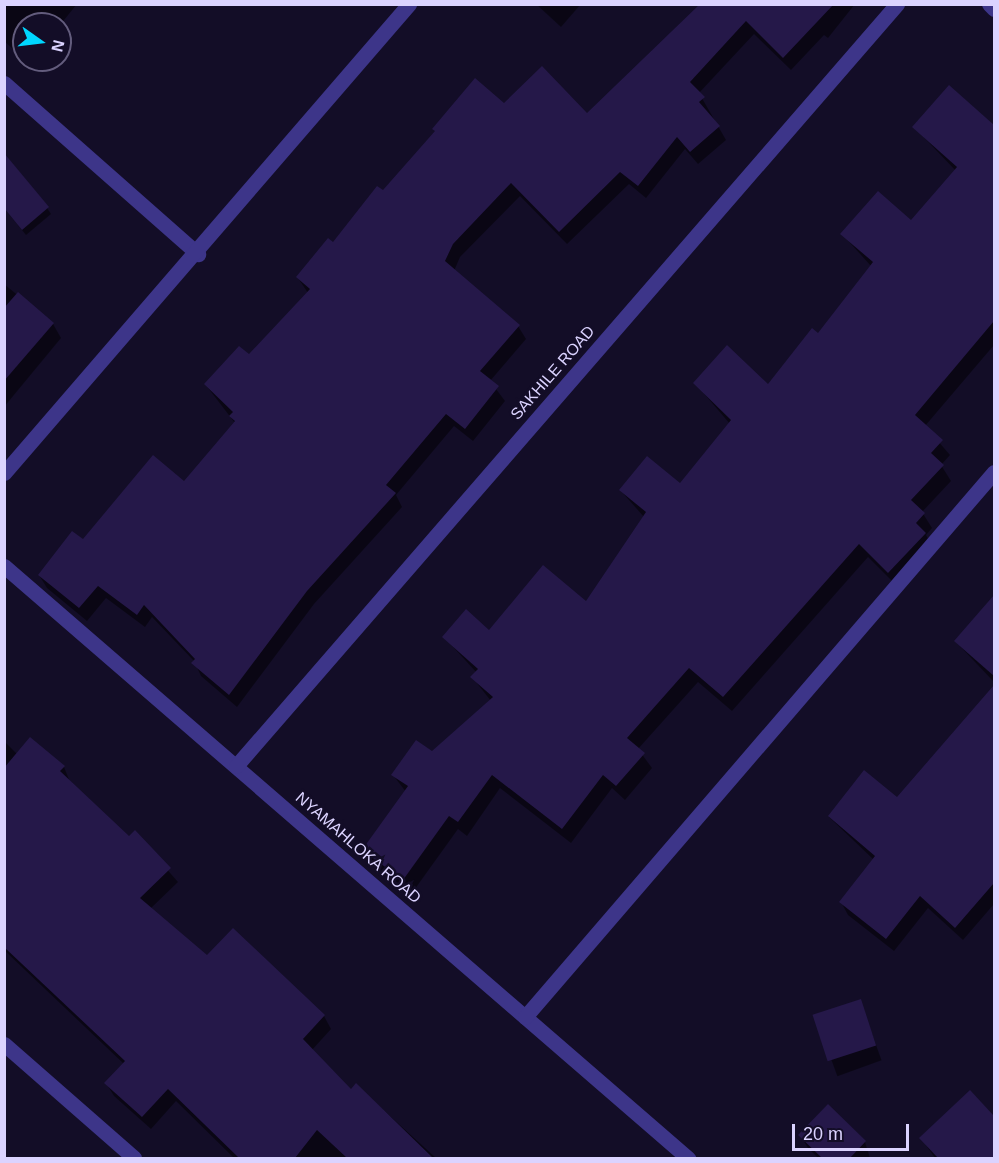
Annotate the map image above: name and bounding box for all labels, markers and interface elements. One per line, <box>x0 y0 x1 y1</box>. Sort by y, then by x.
north arrow <box>12 12 72 72</box>
text: N <box>48 38 68 54</box>
street label: SAKHILE ROAD <box>507 322 599 424</box>
street label: NYAMAHLOKA ROAD <box>291 788 425 908</box>
scale bar <box>795 1112 912 1150</box>
text: 20 m <box>803 1124 843 1144</box>

